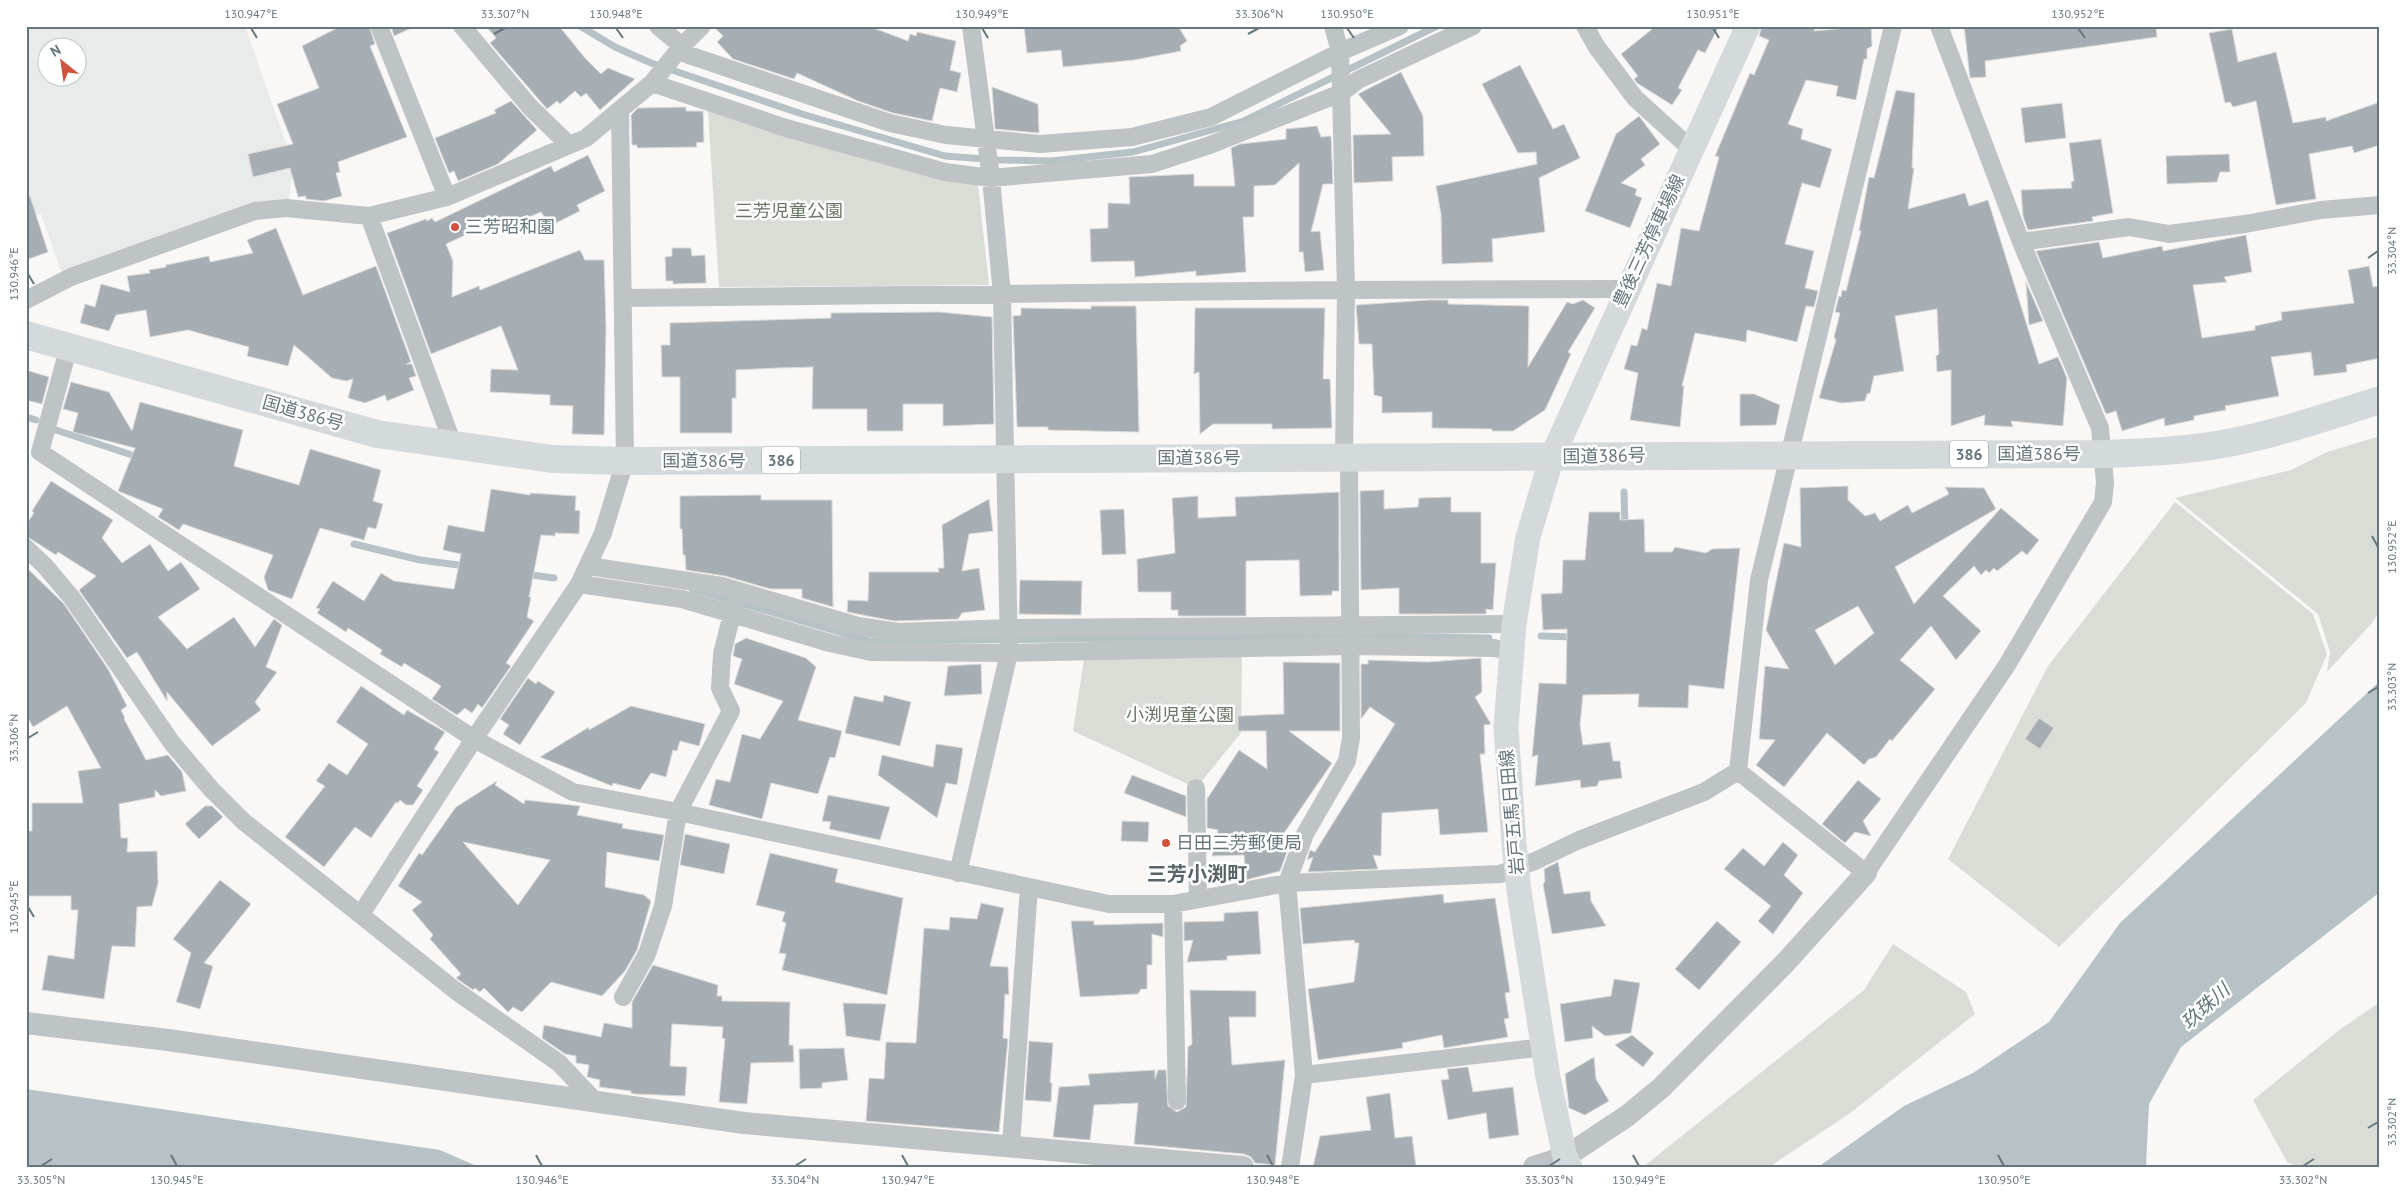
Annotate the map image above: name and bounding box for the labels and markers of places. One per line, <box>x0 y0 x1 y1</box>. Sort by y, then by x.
place label: 三芳昭和園 <box>465 215 555 238</box>
marker: 三芳昭和園 <box>449 221 461 233</box>
place label: 日田三芳郵便局 <box>1176 831 1302 854</box>
marker: 日田三芳郵便局 <box>1160 837 1172 849</box>

